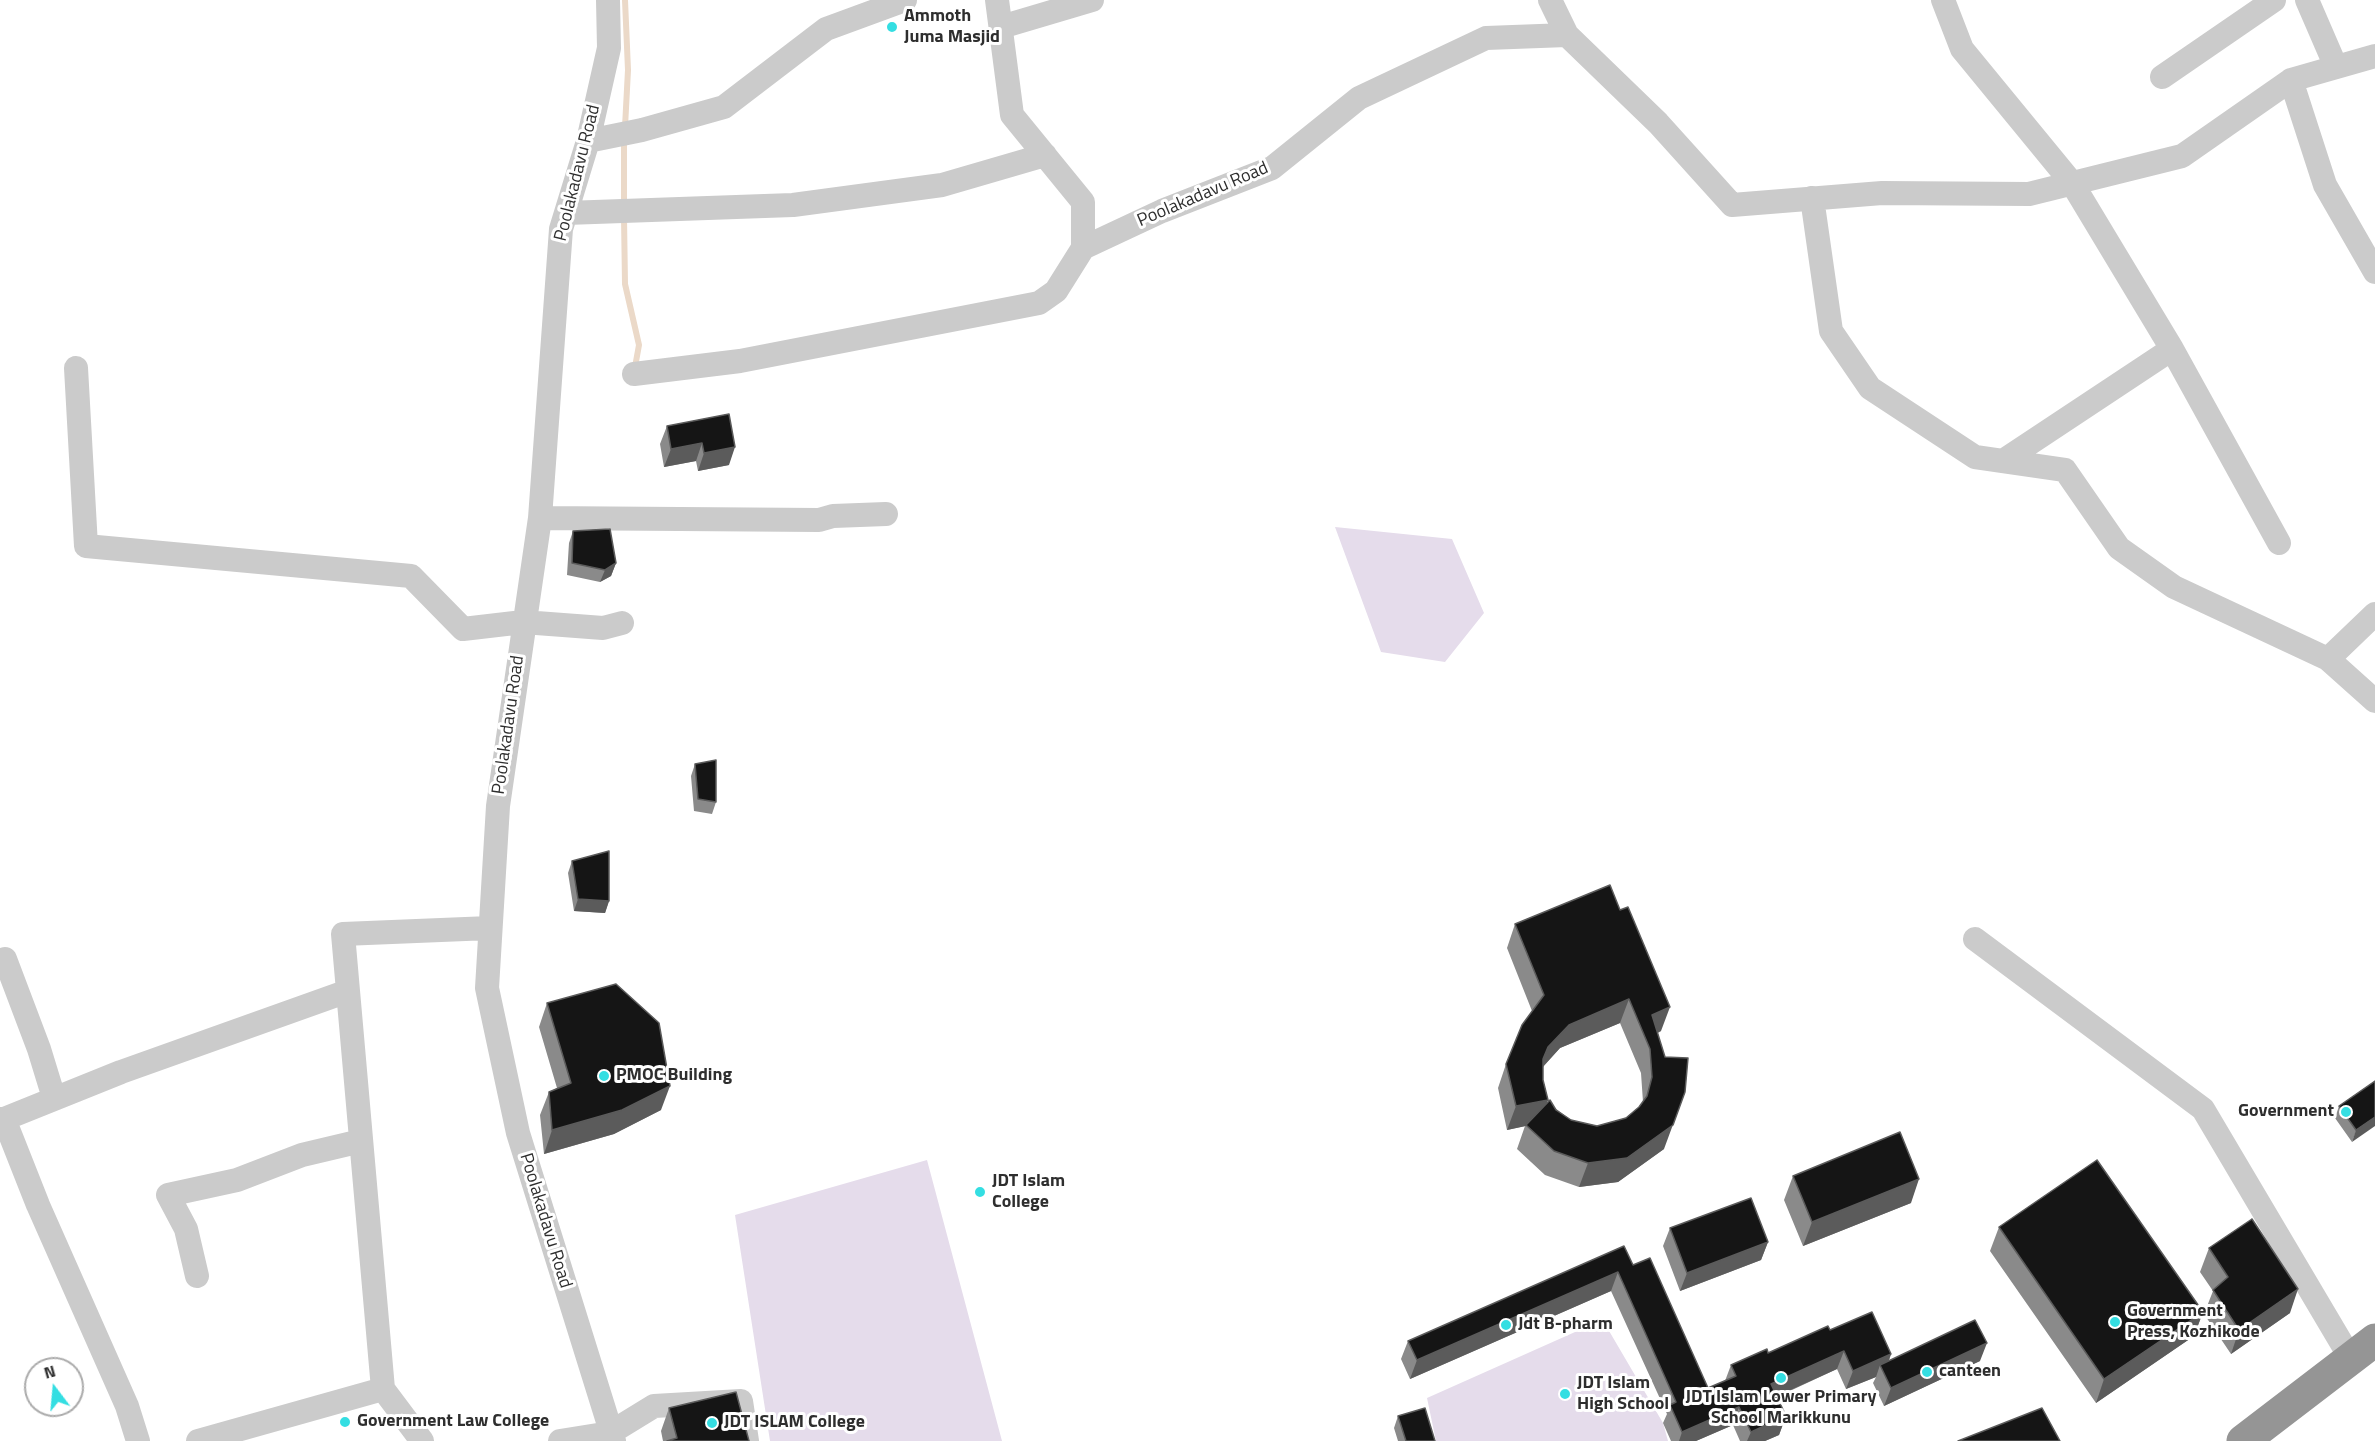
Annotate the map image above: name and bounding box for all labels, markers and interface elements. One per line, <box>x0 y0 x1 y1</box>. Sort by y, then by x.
place label: Ammoth Juma Masjid <box>904 6 1000 48</box>
marker: Ammoth Juma Masjid <box>885 20 899 34</box>
street label: Poolakadavu Road <box>551 102 605 244</box>
street label: Poolakadavu Road <box>1134 158 1272 232</box>
street label: Poolakadavu Road <box>489 654 529 796</box>
place label: PMOC Building <box>616 1065 732 1087</box>
marker: PMOC Building <box>597 1069 611 1083</box>
place label: Government <box>2238 1101 2334 1123</box>
marker: Government <box>2339 1105 2353 1119</box>
street label: Poolakadavu Road <box>514 1151 576 1291</box>
place label: JDT Islam College <box>992 1171 1065 1214</box>
marker: JDT Islam College <box>973 1185 987 1199</box>
place label: Government Press, Kozhikode <box>2127 1301 2260 1344</box>
place label: Jdt B-pharm <box>1518 1314 1613 1336</box>
marker: Government Press, Kozhikode <box>2108 1315 2122 1329</box>
marker: Jdt B-pharm <box>1499 1318 1513 1332</box>
north arrow <box>24 1357 84 1417</box>
text: N <box>41 1359 58 1385</box>
place label: canteen <box>1939 1361 2001 1383</box>
marker: canteen <box>1920 1365 1934 1379</box>
marker: JDT Islam Lower Primary School Marikkunu <box>1774 1371 1788 1385</box>
place label: JDT Islam High School <box>1577 1373 1669 1416</box>
marker: JDT Islam High School <box>1558 1387 1572 1401</box>
place label: JDT Islam Lower Primary School Marikkunu <box>1686 1387 1876 1430</box>
place label: Government Law College <box>357 1411 549 1433</box>
place label: JDT ISLAM College <box>724 1412 865 1434</box>
marker: Government Law College <box>338 1415 352 1429</box>
marker: JDT ISLAM College <box>705 1416 719 1430</box>

